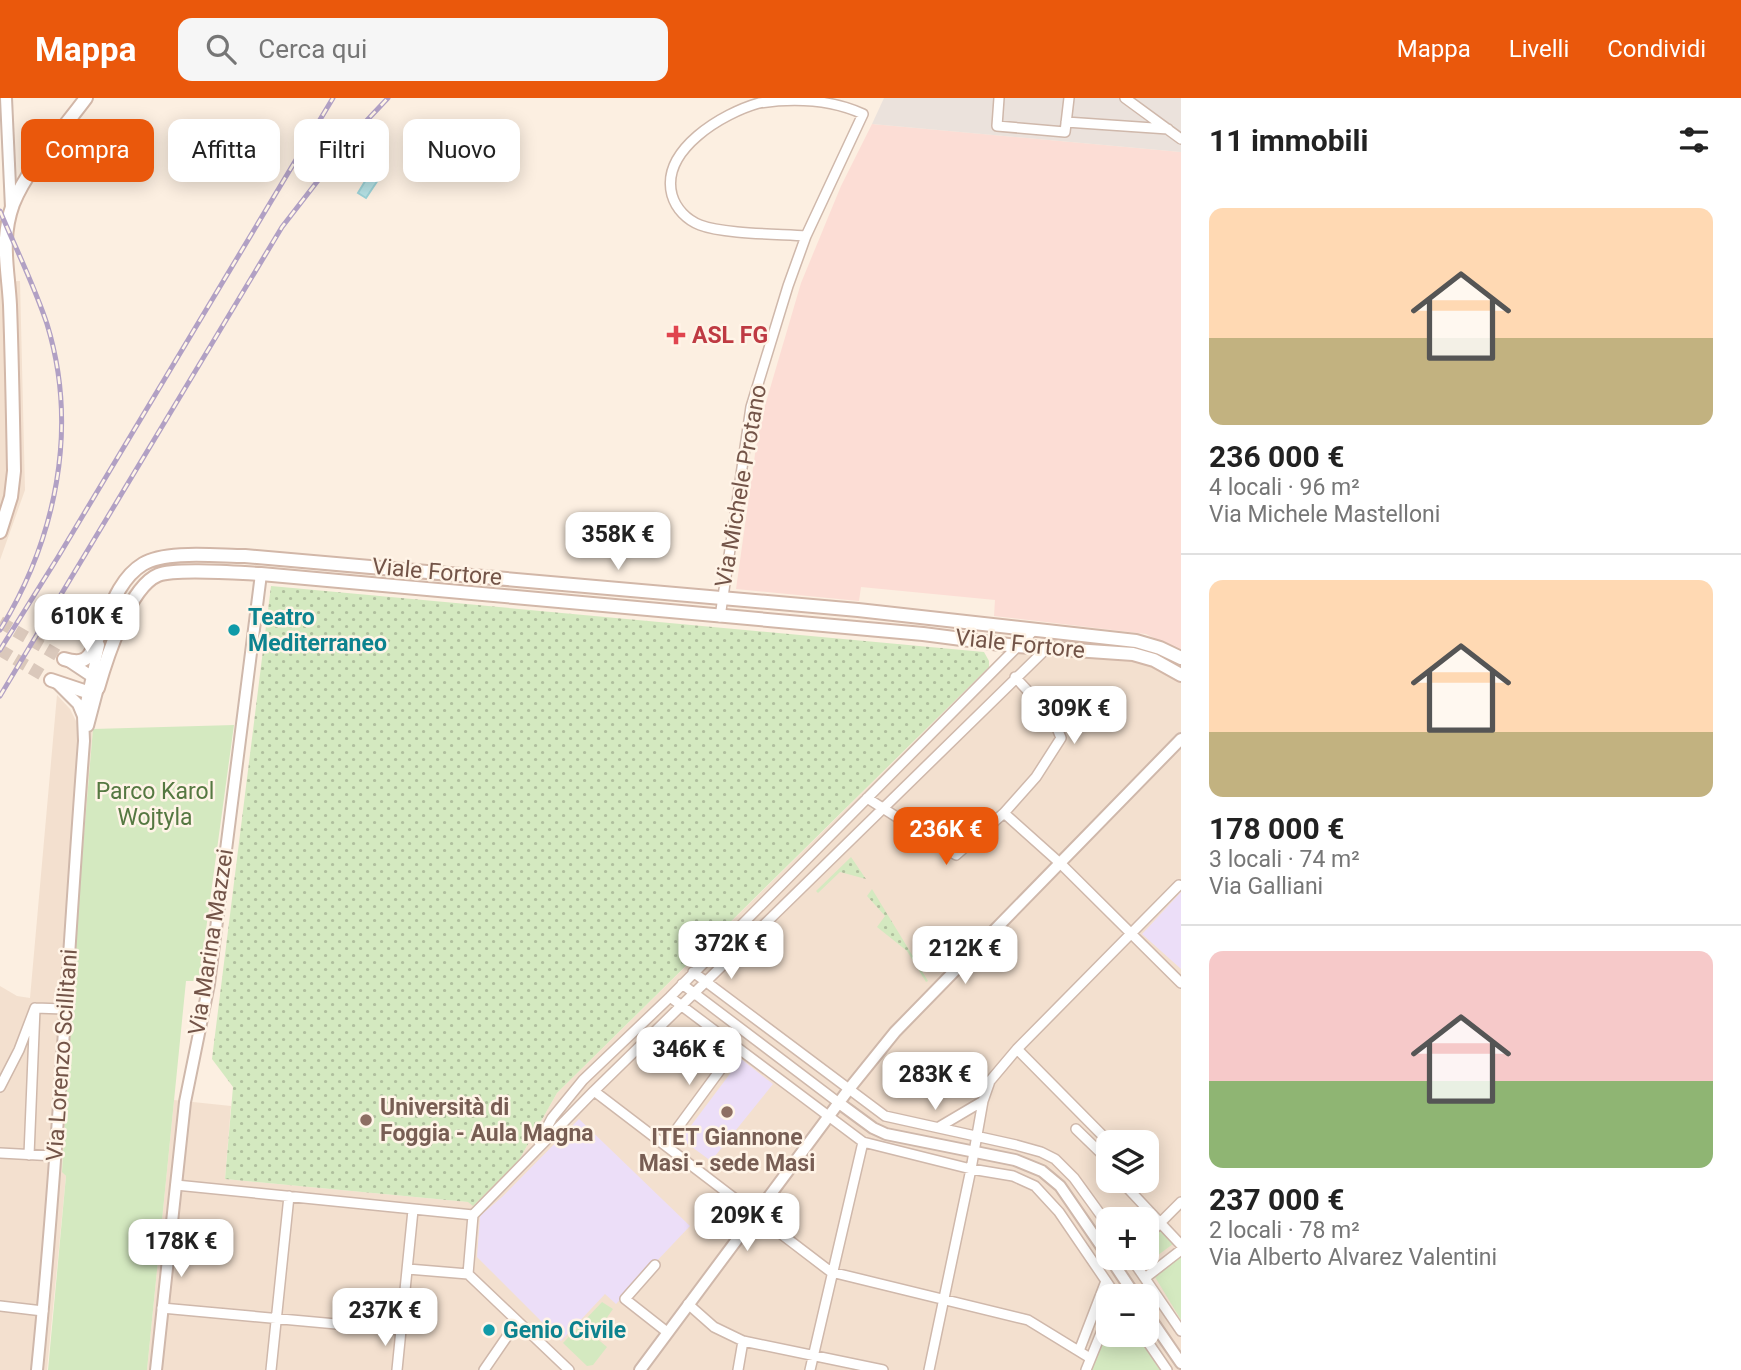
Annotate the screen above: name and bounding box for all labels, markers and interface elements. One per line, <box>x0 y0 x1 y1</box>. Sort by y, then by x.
search box <box>178 18 668 81</box>
text: Mappa <box>35 30 136 69</box>
icon: search <box>202 30 240 68</box>
text: Cerca qui <box>258 34 367 64</box>
text: Mappa <box>1397 35 1471 63</box>
text: Livelli <box>1509 35 1569 63</box>
text: Condividi <box>1607 35 1706 63</box>
chip: Compra <box>21 119 154 182</box>
chip: Affitta <box>168 119 280 182</box>
chip: Filtri <box>294 119 389 182</box>
chip: Nuovo <box>403 119 520 182</box>
icon: filters <box>1675 121 1713 159</box>
text: 11 immobili <box>1209 123 1368 158</box>
icon: home <box>1398 253 1524 379</box>
place label: ASL FG <box>692 322 768 349</box>
marker: ASL FG <box>666 325 686 345</box>
street label: Via Michele Protano <box>710 382 772 590</box>
text: 236 000 € <box>1209 439 1344 474</box>
text: 4 locali · 96 m² <box>1209 474 1360 501</box>
text: Via Michele Mastelloni <box>1209 501 1440 528</box>
pin: 358K € <box>561 512 675 572</box>
text: 358K € <box>581 521 655 548</box>
street label: Viale Fortore <box>371 553 503 591</box>
pin: 610K € <box>30 594 144 654</box>
text: 610K € <box>50 603 124 630</box>
place label: Teatro Mediterraneo <box>248 604 387 657</box>
marker: Teatro Mediterraneo <box>226 622 242 638</box>
street label: Viale Fortore <box>954 624 1086 664</box>
icon: home <box>1398 625 1524 751</box>
pin: 309K € <box>1017 686 1131 746</box>
text: 309K € <box>1037 695 1111 722</box>
park label: Parco Karol Wojtyla <box>96 778 214 831</box>
pin: 236K € <box>889 808 1003 867</box>
text: 178 000 € <box>1209 811 1344 846</box>
text: 236K € <box>909 816 983 843</box>
text: 3 locali · 74 m² <box>1209 846 1360 873</box>
street label: Via Marina Mazzei <box>183 847 239 1037</box>
text: Via Galliani <box>1209 873 1323 900</box>
pin: 372K € <box>674 922 788 981</box>
pin: 212K € <box>908 926 1022 986</box>
text: 372K € <box>694 930 768 957</box>
text: 212K € <box>928 935 1002 962</box>
street label: Via Lorenzo Scillitani <box>41 948 83 1162</box>
icon: home <box>1398 996 1524 1122</box>
pin: 346K € <box>632 1028 746 1087</box>
text: 346K € <box>652 1036 726 1063</box>
pin: 283K € <box>878 1052 992 1112</box>
text: 283K € <box>898 1061 972 1088</box>
place label: Università di Foggia - Aula Magna <box>380 1094 594 1147</box>
marker: ITET Giannone Masi - sede Masi <box>719 1104 735 1120</box>
marker: Università di Foggia - Aula Magna <box>358 1112 374 1128</box>
place label: ITET Giannone Masi - sede Masi <box>639 1124 815 1177</box>
map controls <box>1096 1130 1159 1347</box>
button: layers <box>1096 1130 1159 1193</box>
text: 237 000 € <box>1209 1182 1344 1217</box>
pin: 209K € <box>690 1194 804 1253</box>
text: 209K € <box>710 1202 784 1229</box>
button: + <box>1096 1207 1159 1270</box>
text: 2 locali · 78 m² <box>1209 1217 1360 1244</box>
pin: 178K € <box>124 1220 238 1279</box>
text: 178K € <box>144 1228 218 1255</box>
text: Via Alberto Alvarez Valentini <box>1209 1244 1497 1271</box>
button: − <box>1096 1284 1159 1347</box>
pin: 237K € <box>328 1288 442 1348</box>
text: 237K € <box>348 1297 422 1324</box>
place label: Genio Civile <box>503 1317 626 1344</box>
marker: Genio Civile <box>481 1322 497 1338</box>

